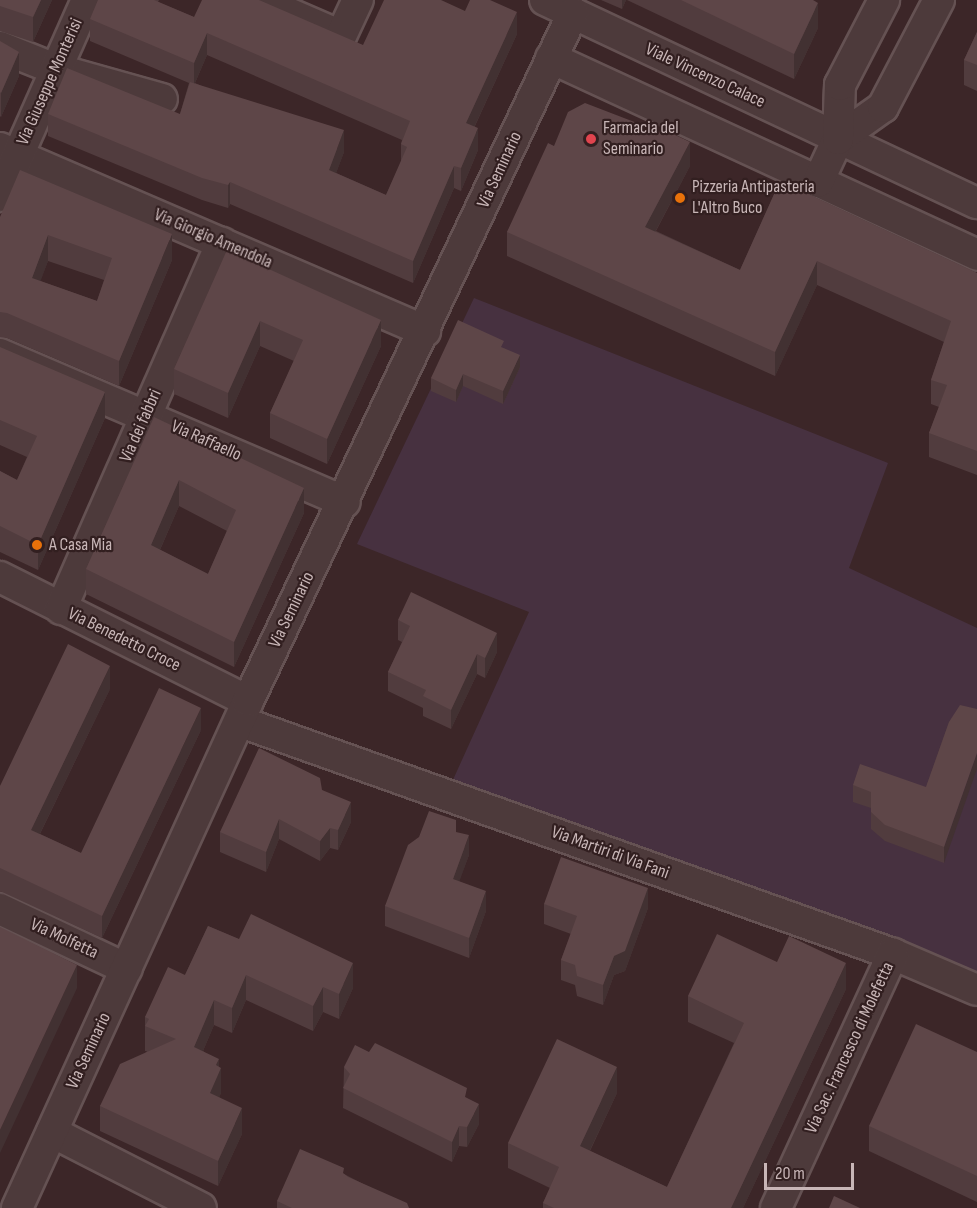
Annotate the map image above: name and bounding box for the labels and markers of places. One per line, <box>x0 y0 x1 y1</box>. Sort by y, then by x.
place label: Farmacia del Seminario <box>603 118 679 160</box>
marker: Farmacia del Seminario <box>584 132 598 146</box>
place label: Pizzeria Antipasteria L'Altro Buco <box>692 177 815 219</box>
marker: Pizzeria Antipasteria L'Altro Buco <box>673 191 687 205</box>
place label: A Casa Mia <box>49 534 112 556</box>
marker: A Casa Mia <box>30 538 44 552</box>

